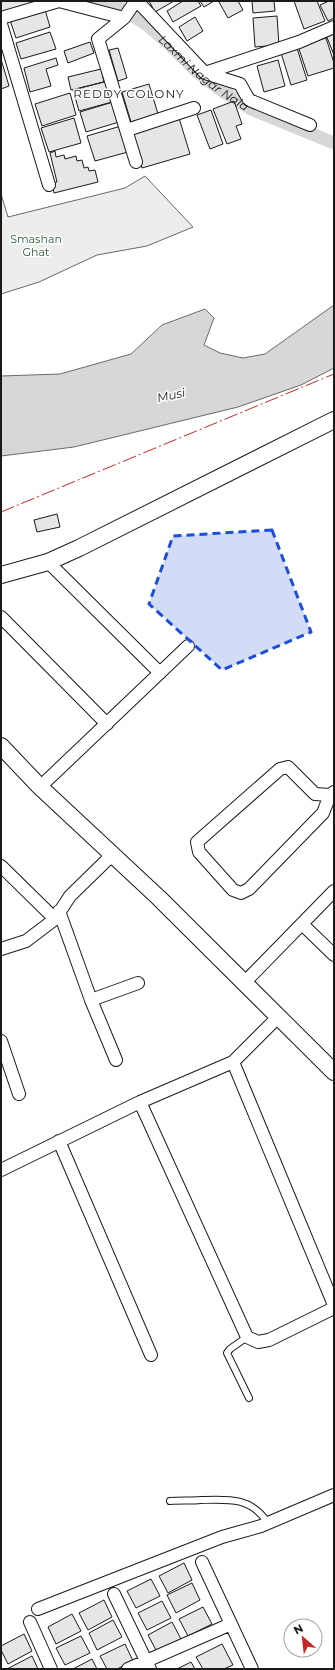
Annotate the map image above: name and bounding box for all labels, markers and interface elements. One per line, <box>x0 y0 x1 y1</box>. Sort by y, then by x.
water label: Laxmi Nagar Nala <box>156 31 252 113</box>
district label: REDDY COLONY <box>73 86 185 101</box>
park label: Smashan Ghat <box>10 232 62 259</box>
water label: Musi <box>155 385 187 405</box>
north arrow <box>283 1618 323 1658</box>
text: N <box>291 1621 306 1637</box>

